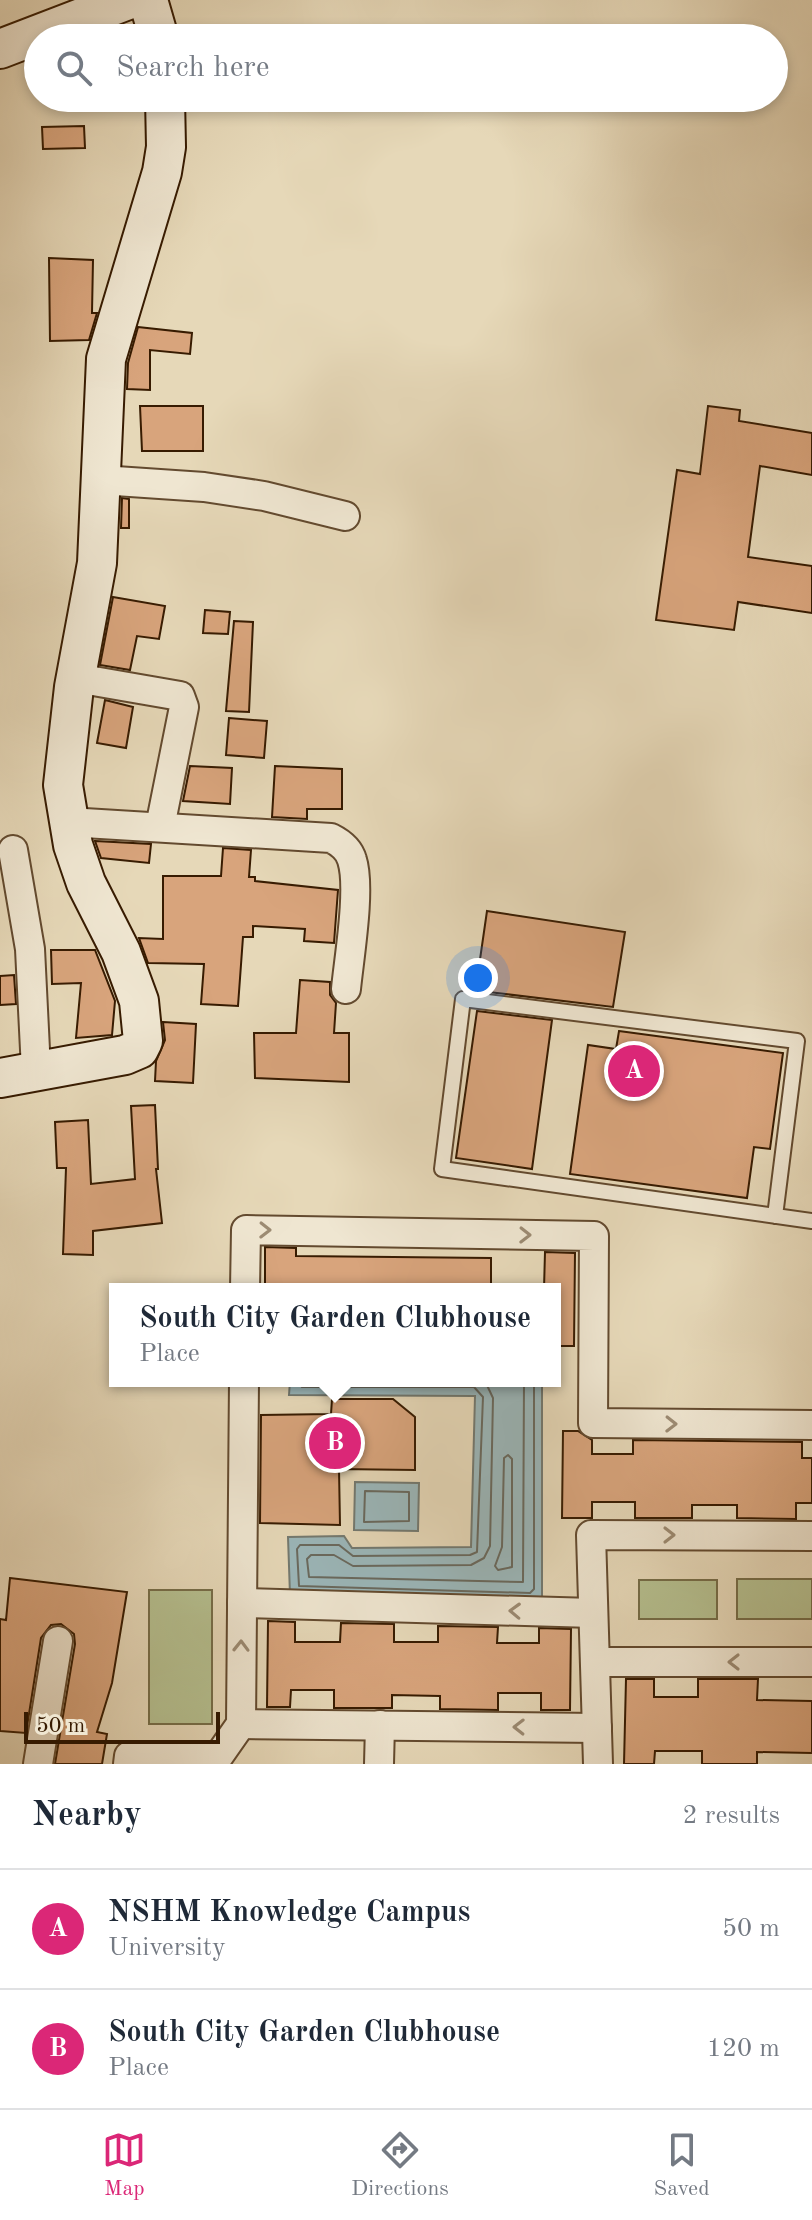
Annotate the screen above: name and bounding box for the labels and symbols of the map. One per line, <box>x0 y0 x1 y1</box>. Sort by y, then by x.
your location <box>458 958 498 998</box>
pin: A <box>608 1041 660 1101</box>
one-way arrow <box>259 1221 272 1239</box>
one-way arrow <box>519 1226 532 1244</box>
pin: B <box>309 1413 361 1473</box>
one-way arrow <box>665 1415 678 1432</box>
one-way arrow <box>663 1526 676 1544</box>
one-way arrow <box>508 1602 521 1620</box>
one-way arrow <box>233 1639 250 1652</box>
one-way arrow <box>727 1653 740 1671</box>
scale bar <box>24 1708 220 1744</box>
one-way arrow <box>512 1718 525 1736</box>

